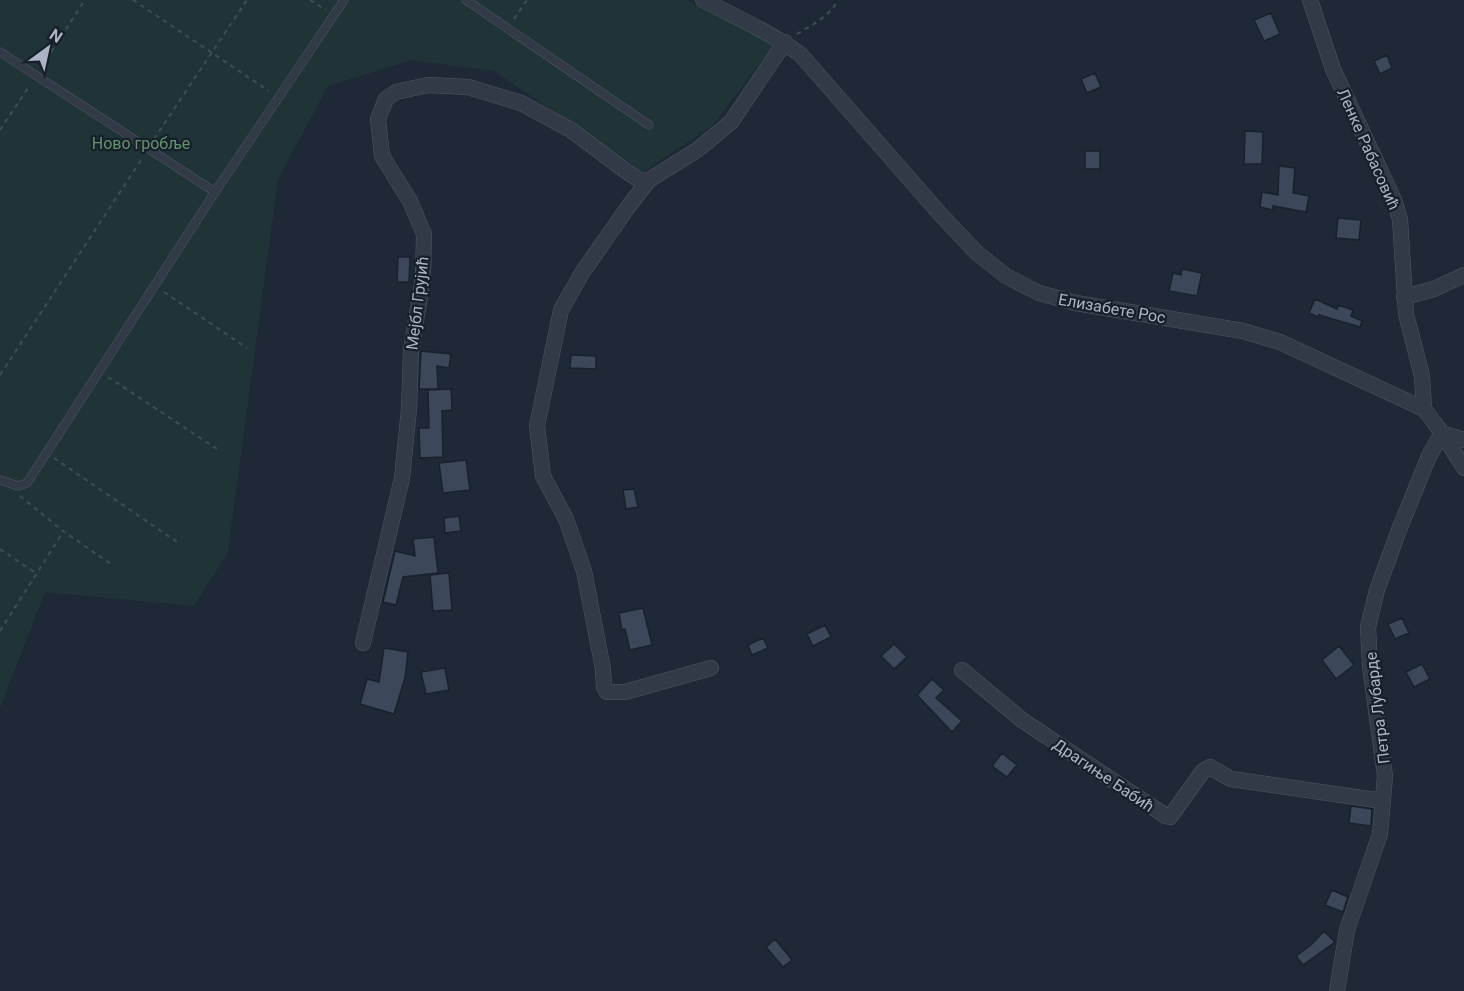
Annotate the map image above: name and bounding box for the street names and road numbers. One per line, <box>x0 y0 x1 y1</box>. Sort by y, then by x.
street label: Ленке Рабасовић <box>1333 85 1404 213</box>
street label: Мејбл Грујић <box>402 255 433 351</box>
street label: Елизабете Рос <box>1057 290 1167 327</box>
street label: Петра Лубарде <box>1361 651 1394 765</box>
street label: Драгиње Бабић <box>1050 735 1158 816</box>

